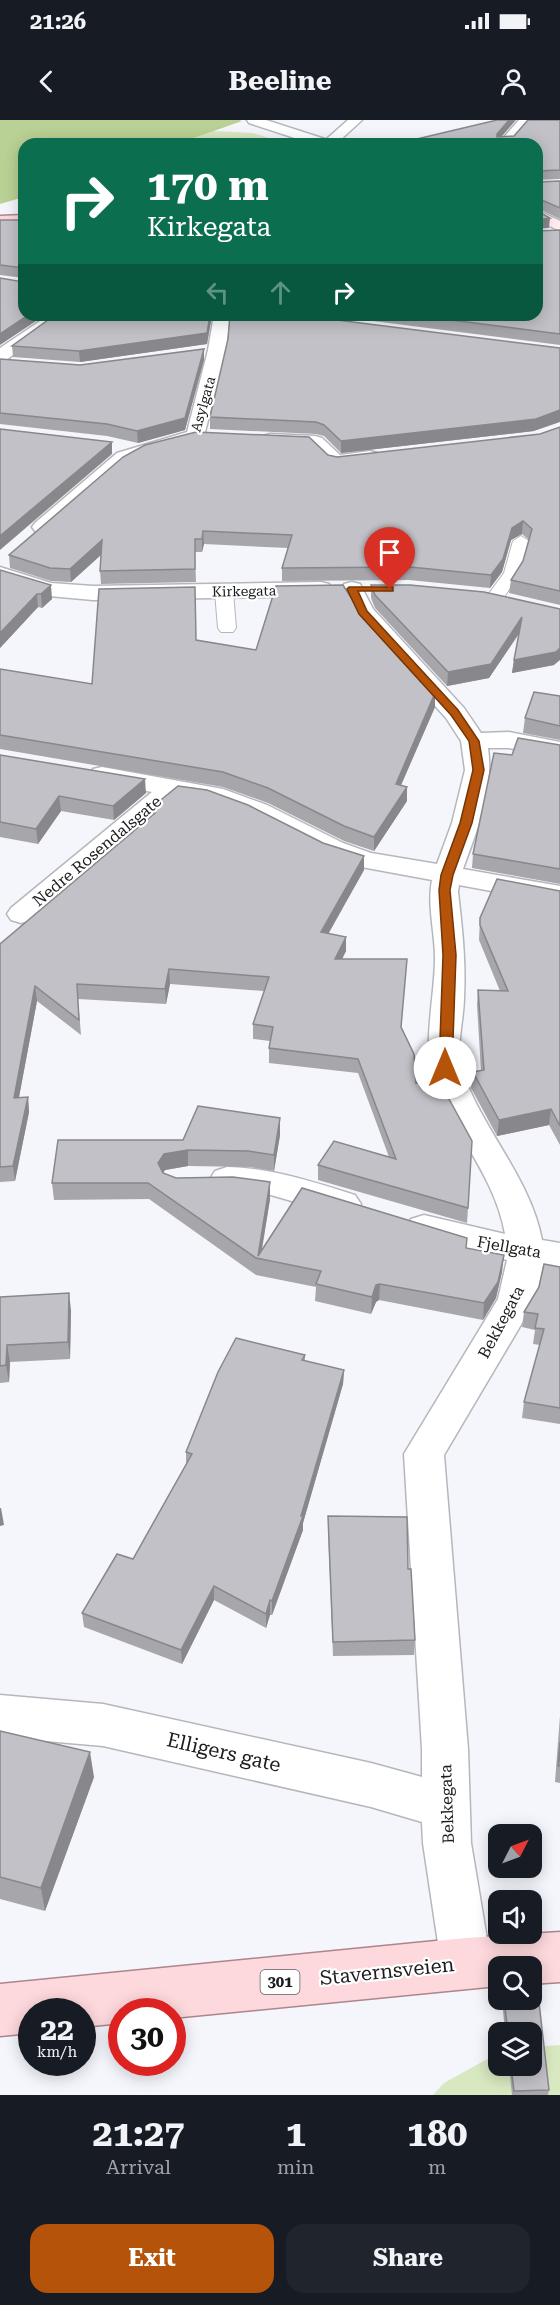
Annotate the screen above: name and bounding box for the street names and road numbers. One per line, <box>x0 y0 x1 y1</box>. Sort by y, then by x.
street label: Asylgata <box>187 374 219 434</box>
street label: Kirkegata <box>212 582 277 600</box>
street label: Nedre Rosendalsgate <box>29 792 165 910</box>
street label: Fjellgata <box>475 1232 543 1262</box>
street label: Bekkegata <box>474 1282 528 1362</box>
street label: Elligers gate <box>165 1727 283 1777</box>
street label: Bekkegata <box>436 1764 458 1844</box>
street label: Stavernsveien <box>319 1952 456 1990</box>
road number: 301 <box>260 1970 300 1994</box>

